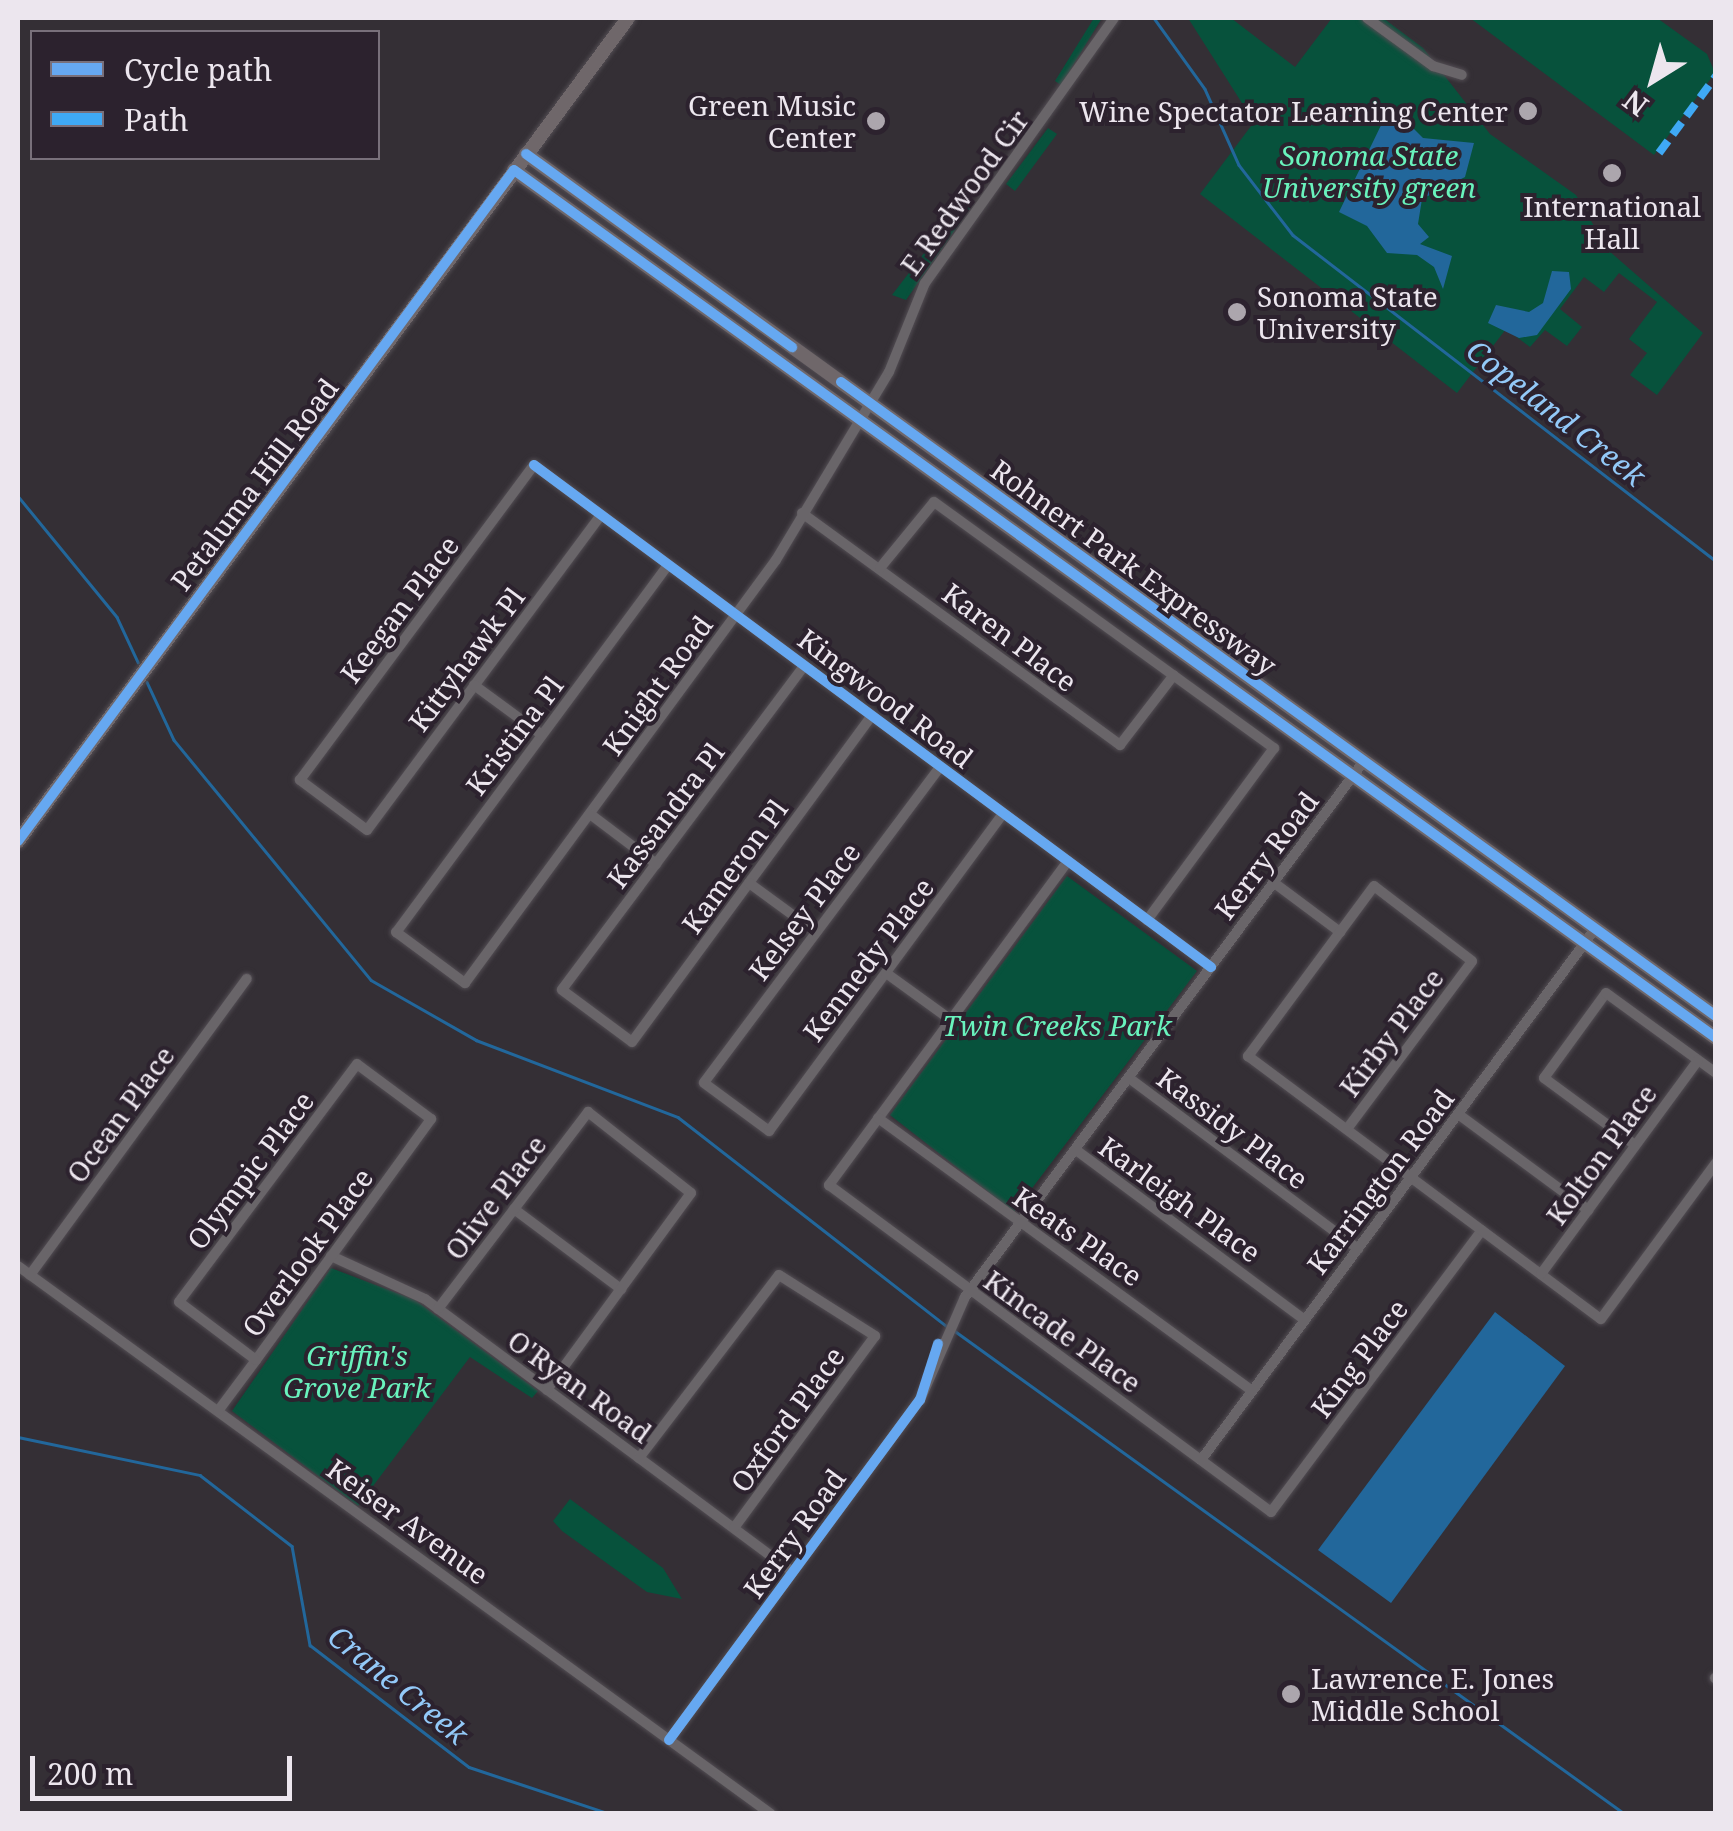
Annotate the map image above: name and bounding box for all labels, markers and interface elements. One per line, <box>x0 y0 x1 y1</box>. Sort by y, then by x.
legend <box>30 30 380 160</box>
north arrow <box>1603 30 1703 130</box>
text: Cycle path <box>124 49 272 90</box>
text: N <box>1615 82 1655 126</box>
place label: Green Music Center <box>688 88 856 154</box>
place label: Wine Spectator Learning Center <box>1079 94 1508 128</box>
text: Path <box>124 99 189 140</box>
marker: Wine Spectator Learning Center <box>1517 100 1539 122</box>
street label: E Redwood Cir <box>893 103 1035 281</box>
marker: Green Music Center <box>865 110 887 132</box>
park label: Sonoma State University green <box>1262 138 1476 204</box>
marker: International Hall <box>1601 162 1623 184</box>
place label: International Hall <box>1523 189 1701 255</box>
place label: Sonoma State University <box>1257 279 1438 345</box>
marker: Sonoma State University <box>1226 301 1248 323</box>
water label: Copeland Creek <box>1460 332 1652 494</box>
street label: Petaluma Hill Road <box>163 371 345 597</box>
street label: Rohnert Park Expressway <box>985 452 1283 682</box>
street label: Keegan Place <box>333 529 465 689</box>
street label: Karen Place <box>936 576 1084 698</box>
street label: Kittyhawk Pl <box>401 581 531 737</box>
street label: Knight Road <box>595 609 719 761</box>
street label: Kingwood Road <box>792 621 980 775</box>
street label: Kristina Pl <box>458 669 570 801</box>
street label: Kassandra Pl <box>600 736 730 894</box>
street label: Kerry Road <box>1207 785 1325 925</box>
street label: Kameron Pl <box>674 793 794 939</box>
street label: Kelsey Place <box>741 836 867 986</box>
street label: Kennedy Place <box>796 871 940 1047</box>
street label: Kirby Place <box>1332 961 1450 1103</box>
park label: Twin Creeks Park <box>942 1008 1172 1042</box>
street label: Ocean Place <box>59 1039 181 1189</box>
street label: Kassidy Place <box>1151 1060 1315 1196</box>
street label: Kolton Place <box>1539 1077 1663 1231</box>
street label: Karrington Road <box>1300 1082 1460 1280</box>
street label: Olympic Place <box>180 1084 320 1256</box>
street label: Olive Place <box>437 1128 553 1266</box>
street label: Karleigh Place <box>1093 1129 1267 1269</box>
street label: Overlook Place <box>235 1161 379 1343</box>
street label: Keats Place <box>1007 1179 1149 1293</box>
street label: Kincade Place <box>978 1263 1148 1399</box>
street label: King Place <box>1304 1292 1414 1424</box>
street label: O'Ryan Road <box>502 1323 658 1449</box>
park label: Griffin's Grove Park <box>283 1338 431 1404</box>
street label: Oxford Place <box>723 1340 851 1498</box>
street label: Keiser Avenue <box>321 1451 495 1591</box>
street label: Kerry Road <box>736 1462 852 1604</box>
water label: Crane Creek <box>321 1618 475 1752</box>
place label: Lawrence E. Jones Middle School <box>1311 1661 1554 1727</box>
marker: Lawrence E. Jones Middle School <box>1280 1683 1302 1705</box>
scale bar <box>35 1736 298 1798</box>
text: 200 m <box>47 1753 133 1794</box>

